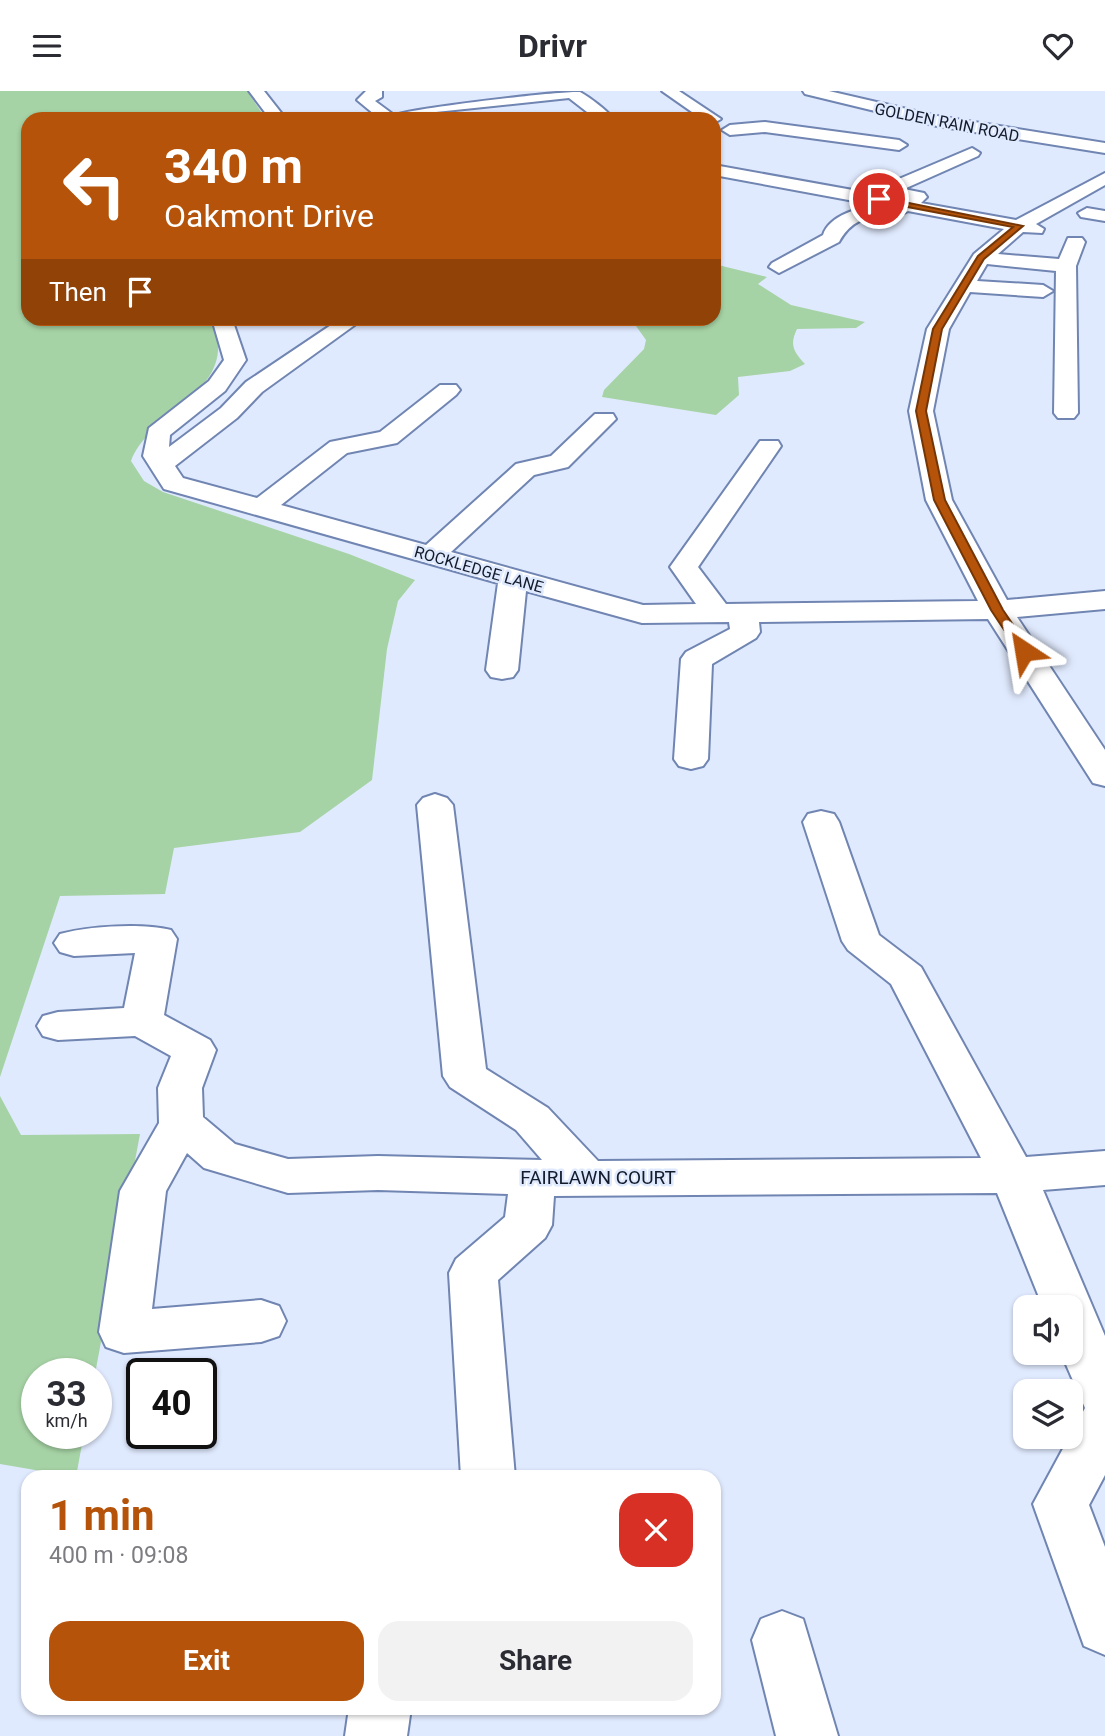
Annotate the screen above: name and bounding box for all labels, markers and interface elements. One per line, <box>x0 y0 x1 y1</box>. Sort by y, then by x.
icon: menu <box>28 27 66 65</box>
text: Drivr <box>518 27 587 65</box>
icon: heart <box>1039 27 1077 65</box>
street label: GOLDEN RAIN ROAD <box>873 99 1021 146</box>
text: 340 m <box>164 138 303 195</box>
icon: left <box>49 140 140 231</box>
pin <box>849 169 909 229</box>
icon: arrive <box>860 180 898 218</box>
text: Oakmont Drive <box>164 197 374 235</box>
icon: arrive <box>121 273 159 311</box>
text: Then <box>49 277 107 307</box>
street label: ROCKLEDGE LANE <box>412 542 546 597</box>
position arrow <box>987 614 1061 688</box>
street label: FAIRLAWN COURT <box>520 1166 676 1189</box>
map controls <box>1013 1295 1083 1449</box>
button: sound <box>1013 1295 1083 1365</box>
speed limit sign: 40 <box>126 1358 217 1449</box>
text: 33 <box>46 1374 87 1415</box>
button: layers <box>1013 1379 1083 1449</box>
text: km/h <box>45 1410 88 1431</box>
text: 1 min <box>49 1491 155 1540</box>
button: close <box>619 1493 693 1567</box>
text: 400 m · 09:08 <box>49 1542 188 1569</box>
button: Exit <box>49 1621 364 1701</box>
button: Share <box>378 1621 693 1701</box>

